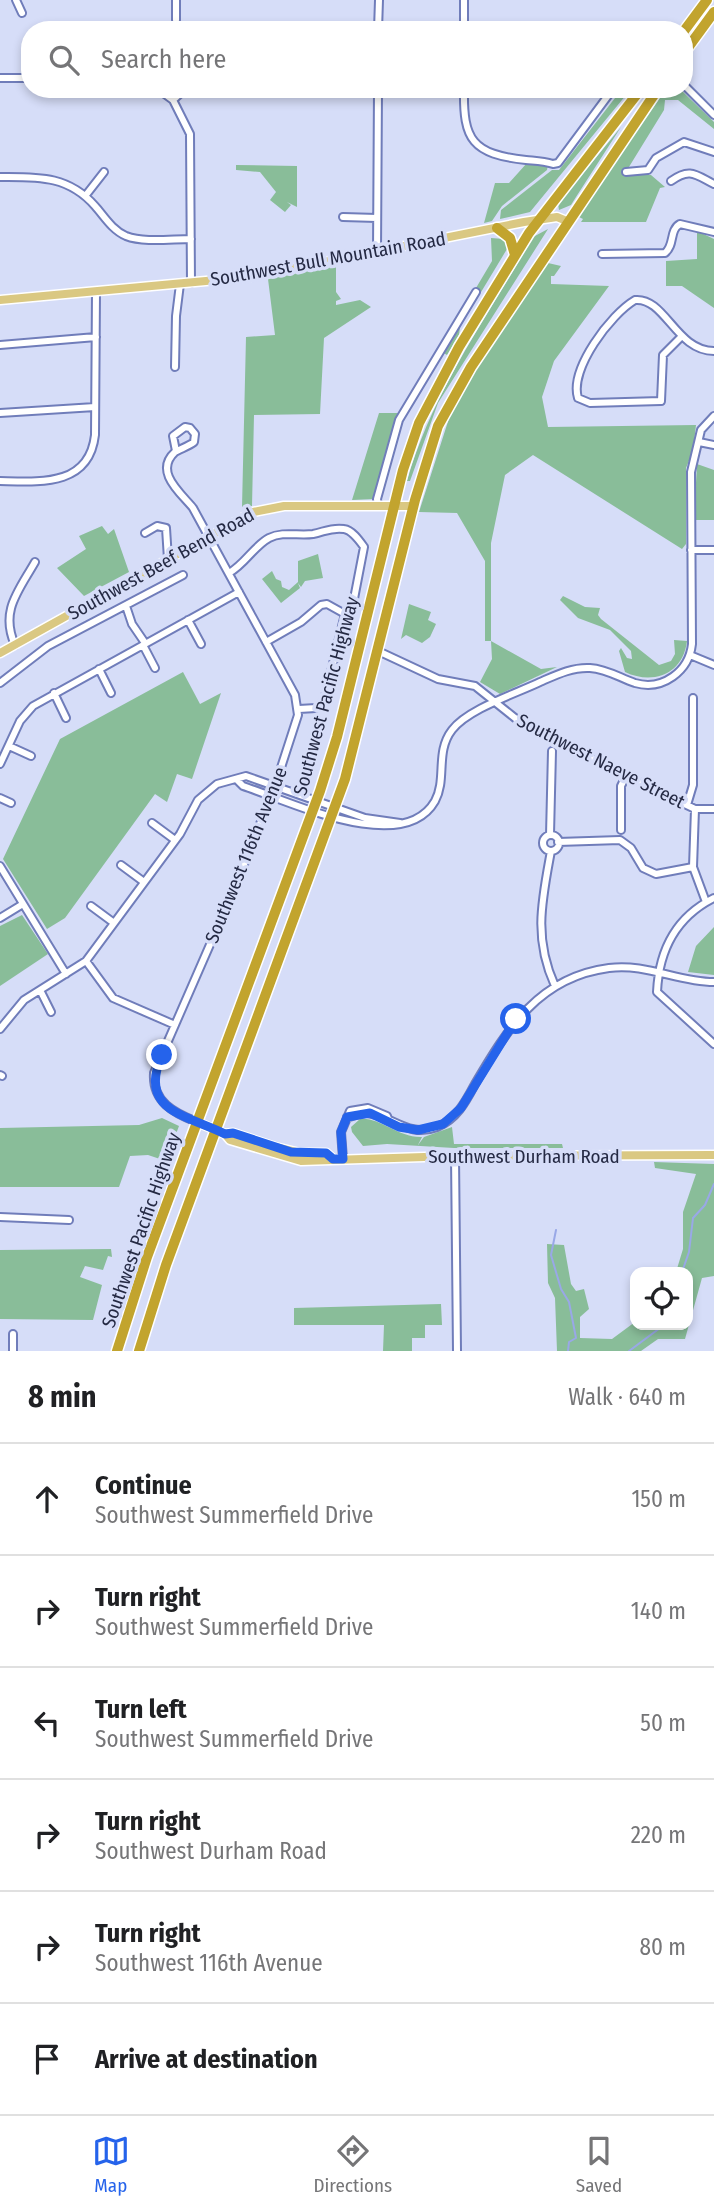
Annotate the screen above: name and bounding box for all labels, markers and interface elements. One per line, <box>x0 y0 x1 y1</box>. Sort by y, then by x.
search box <box>21 21 693 98</box>
icon: search <box>45 41 83 79</box>
text: Search here <box>101 44 226 75</box>
street label: Southwest Bull Mountain Road <box>209 227 447 291</box>
street label: Southwest Beef Bend Road <box>64 503 258 625</box>
street label: Southwest Pacific Highway <box>288 594 364 798</box>
street label: Southwest Naeve Street <box>513 709 689 814</box>
street label: Southwest 116th Avenue <box>200 764 292 946</box>
route start <box>500 1003 531 1034</box>
route end <box>146 1039 177 1070</box>
street label: Southwest Pacific Highway <box>97 1129 185 1331</box>
street label: Southwest Durham Road <box>428 1145 620 1168</box>
map controls <box>630 1267 693 1330</box>
button: locate <box>630 1267 693 1330</box>
text: 8 min <box>28 1379 96 1415</box>
text: Walk · 640 m <box>568 1383 686 1411</box>
text: Continue <box>95 1470 192 1501</box>
icon: ahead <box>28 1480 66 1518</box>
text: 150 m <box>631 1485 686 1513</box>
text: Southwest Summerfield Drive <box>95 1501 373 1529</box>
text: Turn right <box>95 1582 201 1613</box>
icon: right <box>28 1592 66 1630</box>
text: 140 m <box>631 1597 686 1625</box>
text: Southwest Summerfield Drive <box>95 1613 373 1641</box>
text: Turn left <box>95 1694 187 1725</box>
icon: left <box>28 1704 66 1742</box>
text: 50 m <box>640 1709 686 1737</box>
text: Southwest Summerfield Drive <box>95 1725 373 1753</box>
text: Turn right <box>95 1806 201 1837</box>
icon: right <box>28 1816 66 1854</box>
text: 220 m <box>631 1821 686 1849</box>
text: Southwest Durham Road <box>95 1837 327 1865</box>
text: Turn right <box>95 1918 201 1949</box>
icon: right <box>28 1928 66 1966</box>
text: 80 m <box>639 1933 686 1961</box>
text: Southwest 116th Avenue <box>95 1949 323 1977</box>
icon: arrive <box>28 2040 66 2078</box>
text: Arrive at destination <box>95 2044 318 2075</box>
tab: Map <box>92 2132 130 2197</box>
tab: Directions <box>314 2132 392 2197</box>
tab: Saved <box>576 2132 622 2197</box>

